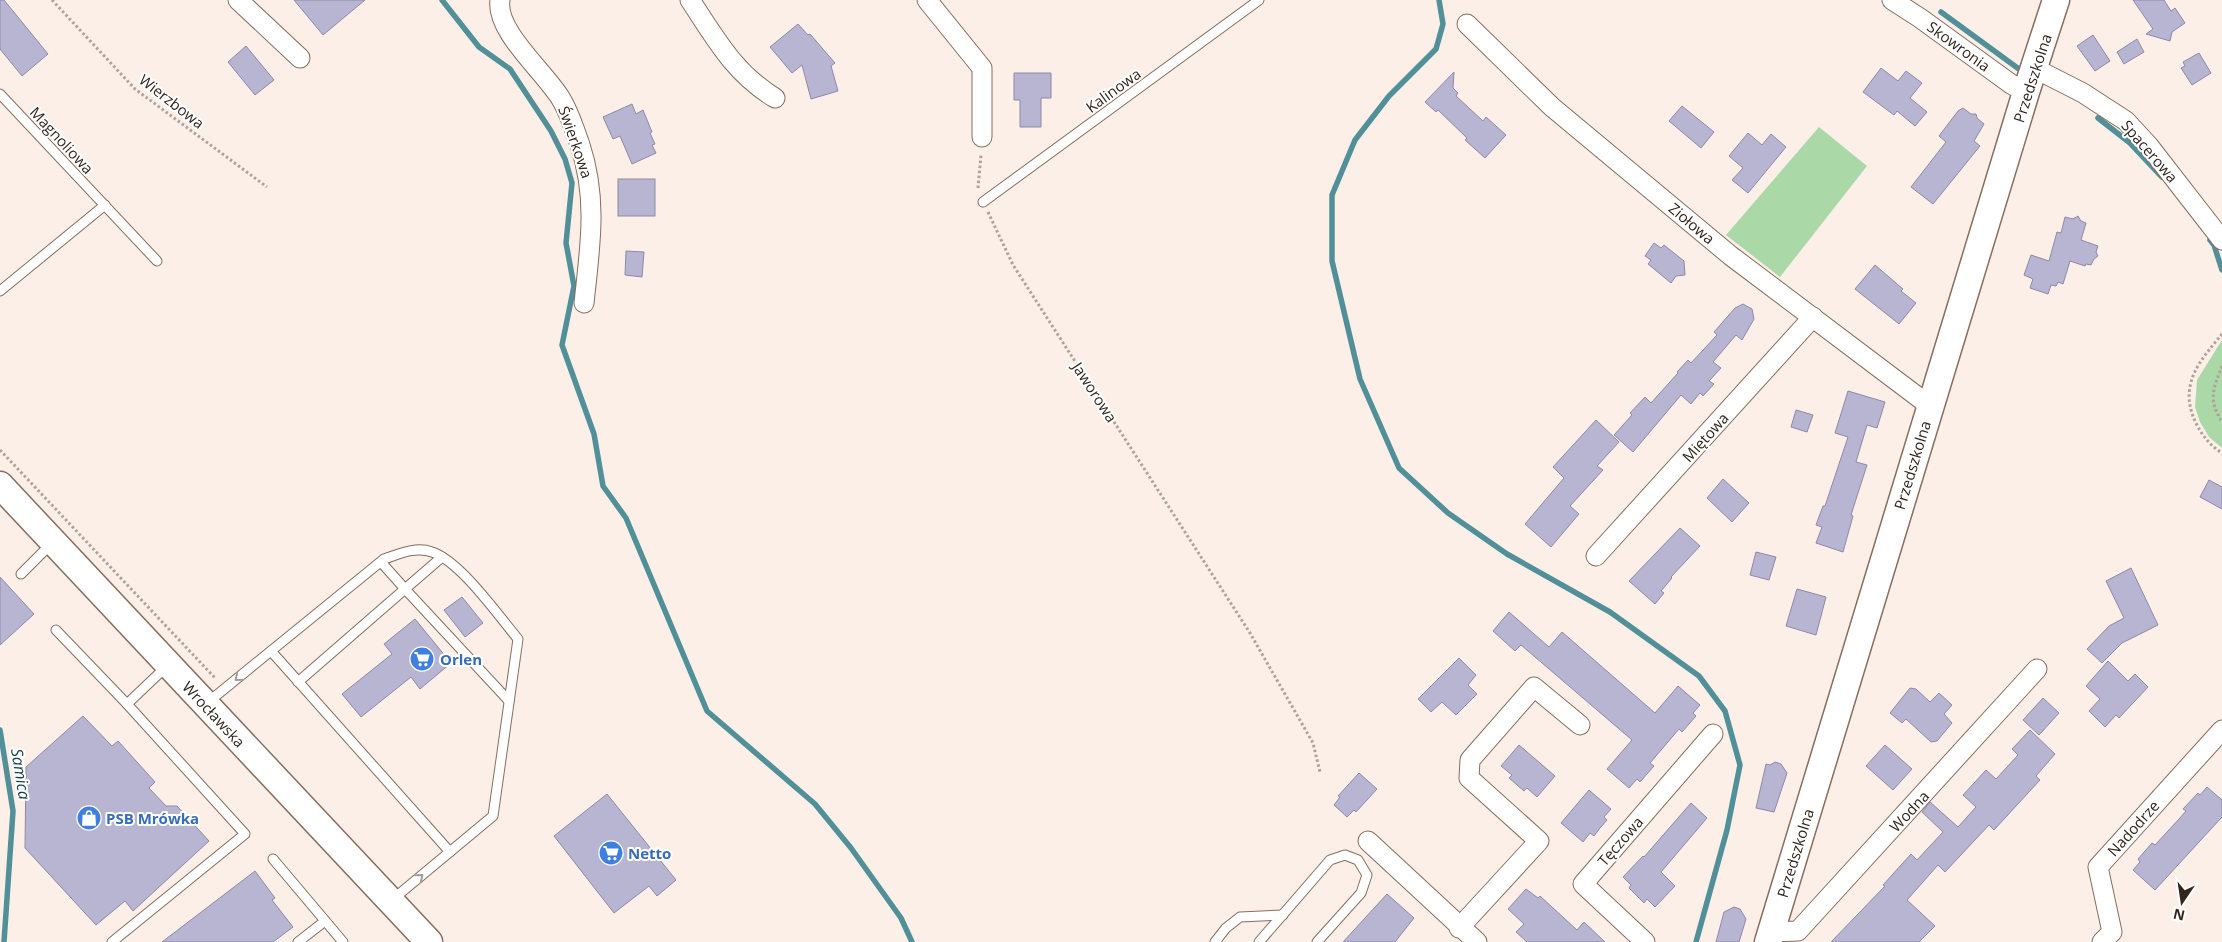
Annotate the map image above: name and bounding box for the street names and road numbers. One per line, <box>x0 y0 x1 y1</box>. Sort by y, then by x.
street label: Skowronia <box>1923 16 1995 76</box>
street label: Przedszkolna <box>2008 31 2056 125</box>
street label: Kalinowa <box>1082 63 1144 117</box>
street label: Wierzbowa <box>135 69 209 133</box>
street label: Magnoliowa <box>26 102 98 178</box>
street label: Świerkowa <box>554 103 598 181</box>
street label: Spacerowa <box>2117 116 2183 186</box>
street label: Ziołowa <box>1665 198 1719 248</box>
street label: Jaworowa <box>1067 356 1122 426</box>
street label: Miętowa <box>1677 408 1733 466</box>
street label: Przedszkolna <box>1889 418 1935 512</box>
street label: Wrocławska <box>178 677 250 751</box>
street label: Wodna <box>1885 786 1933 836</box>
street label: Nadodrze <box>2103 796 2163 860</box>
street label: Przedszkolna <box>1772 806 1818 900</box>
street label: Tęczowa <box>1593 812 1647 870</box>

